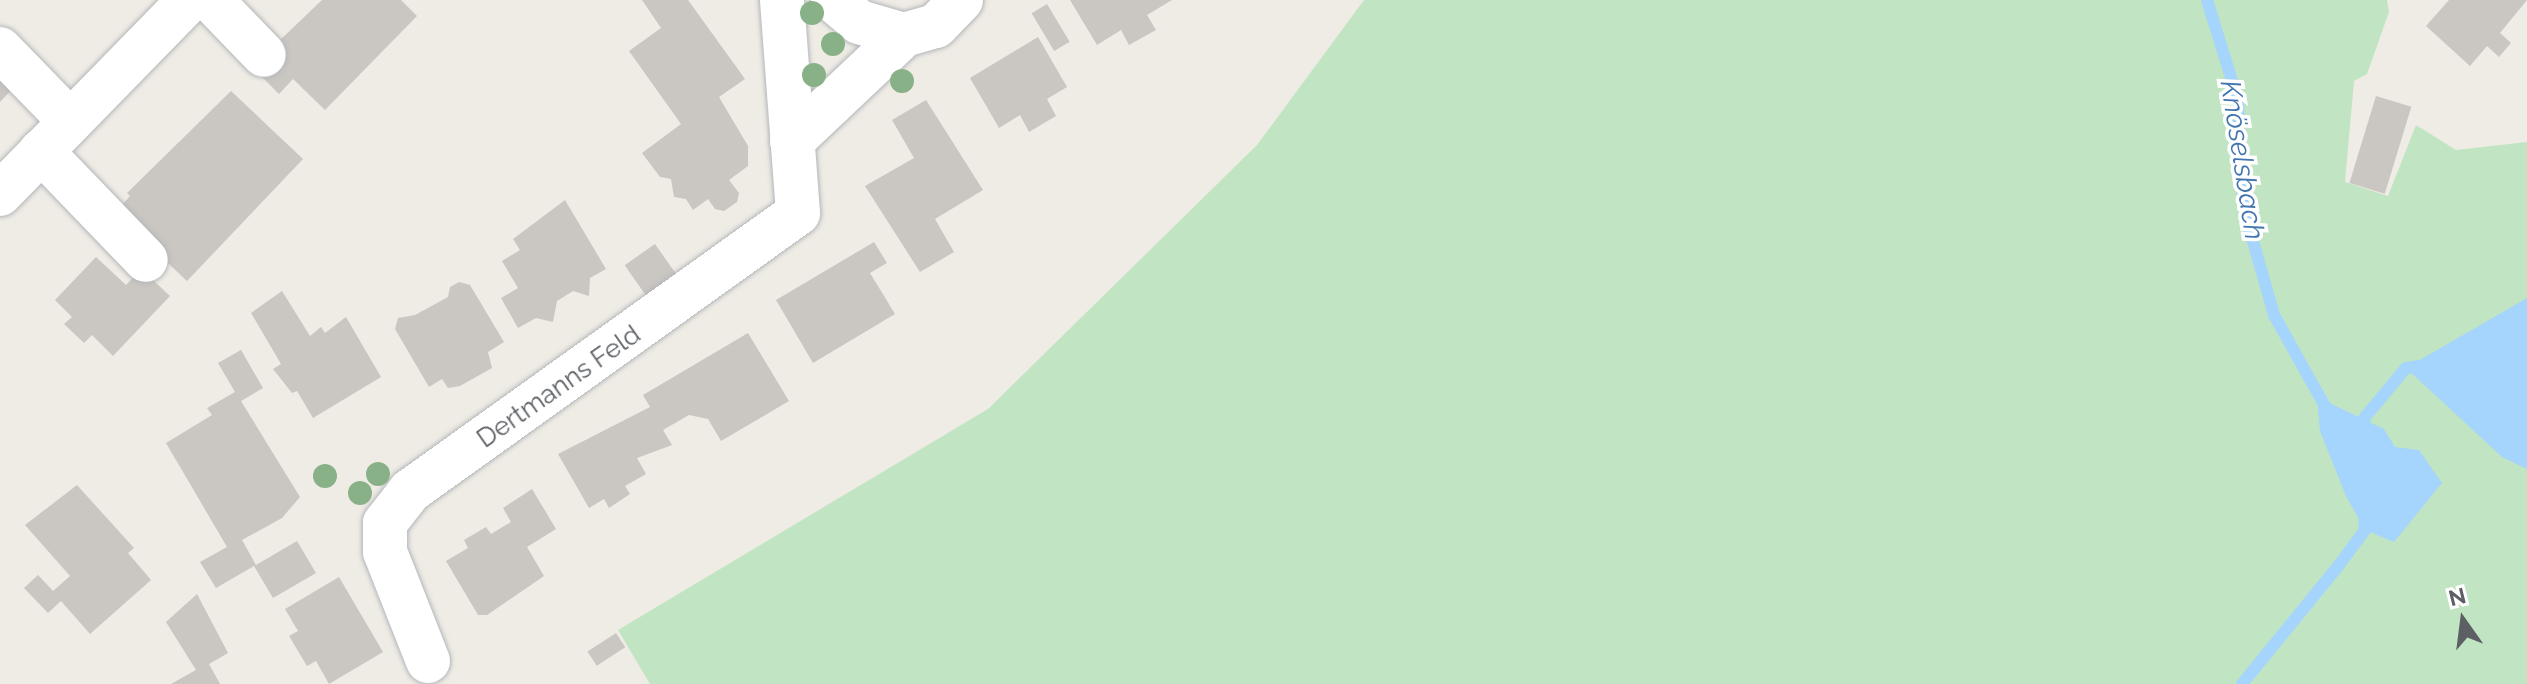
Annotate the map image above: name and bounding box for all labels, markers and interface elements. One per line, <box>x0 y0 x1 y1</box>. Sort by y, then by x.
water label: Knöselsbach <box>2213 78 2271 242</box>
street label: Dertmanns Feld <box>471 319 647 455</box>
north arrow <box>2423 580 2503 660</box>
text: N <box>2446 582 2468 611</box>

